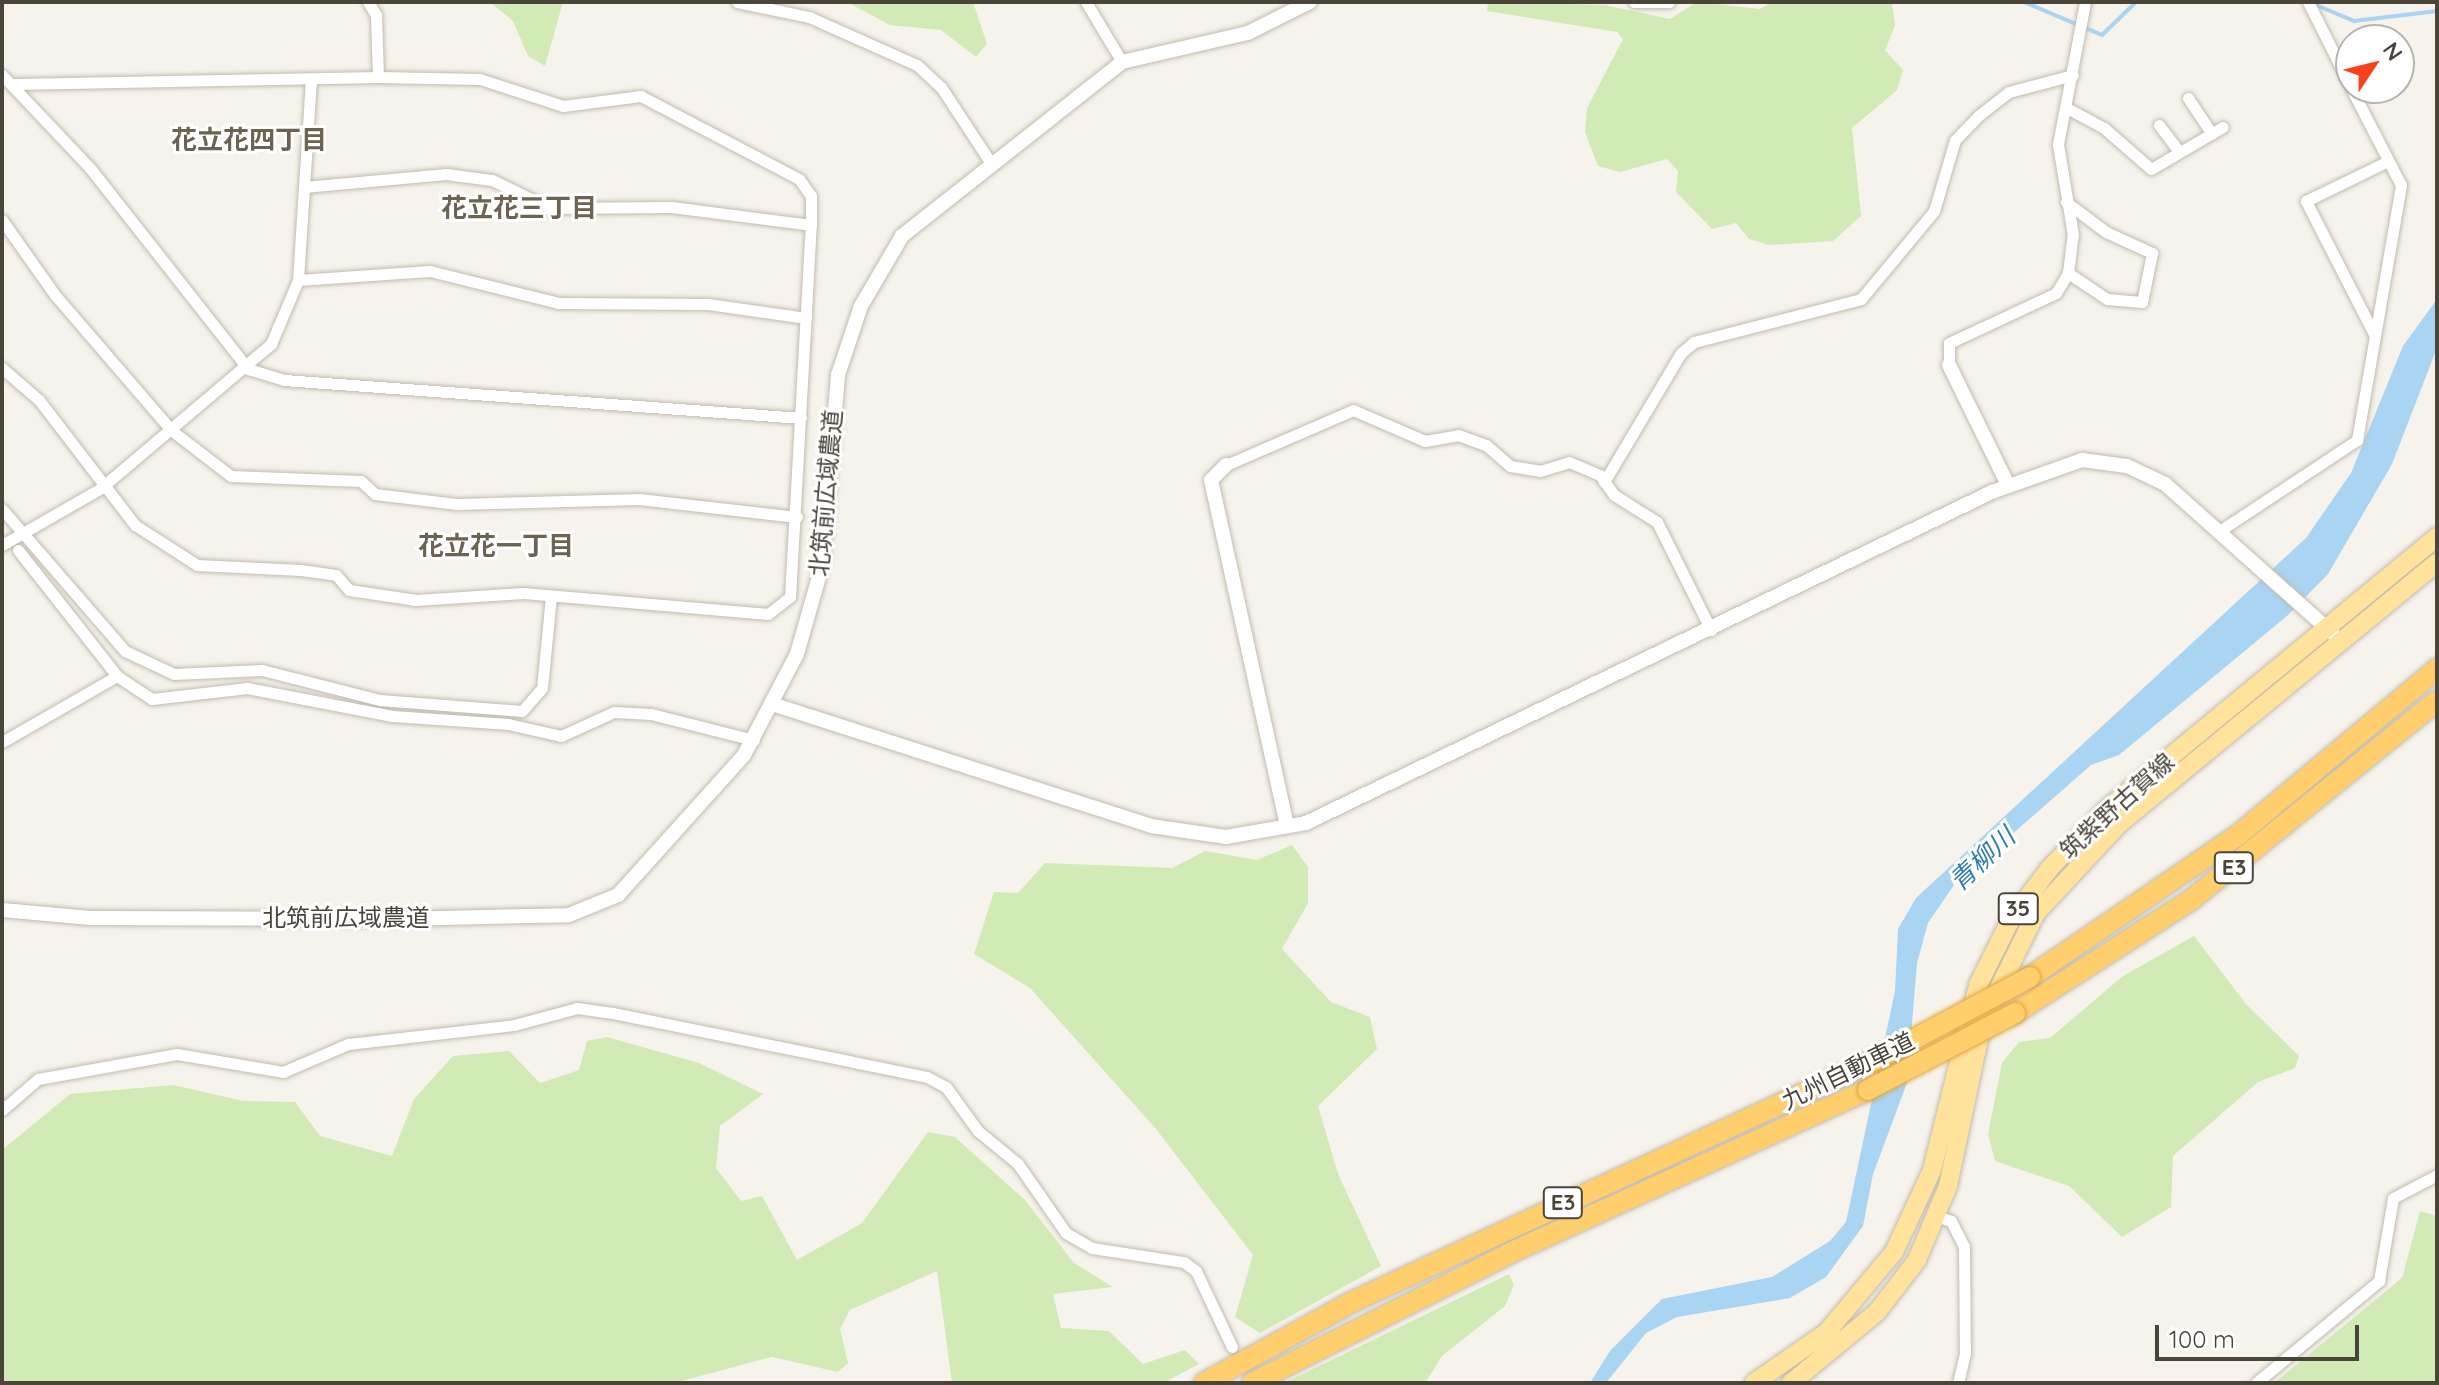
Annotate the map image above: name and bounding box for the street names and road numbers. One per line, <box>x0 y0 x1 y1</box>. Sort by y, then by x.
street label: 北筑前広域農道 <box>804 408 848 578</box>
street label: 筑紫野古賀線 <box>2054 747 2180 865</box>
road number: E3 <box>2212 850 2256 886</box>
road number: 35 <box>1996 891 2040 927</box>
street label: 北筑前広域農道 <box>262 904 430 932</box>
street label: 九州自動車道 <box>1777 1026 1919 1116</box>
road number: E3 <box>1541 1185 1585 1221</box>

